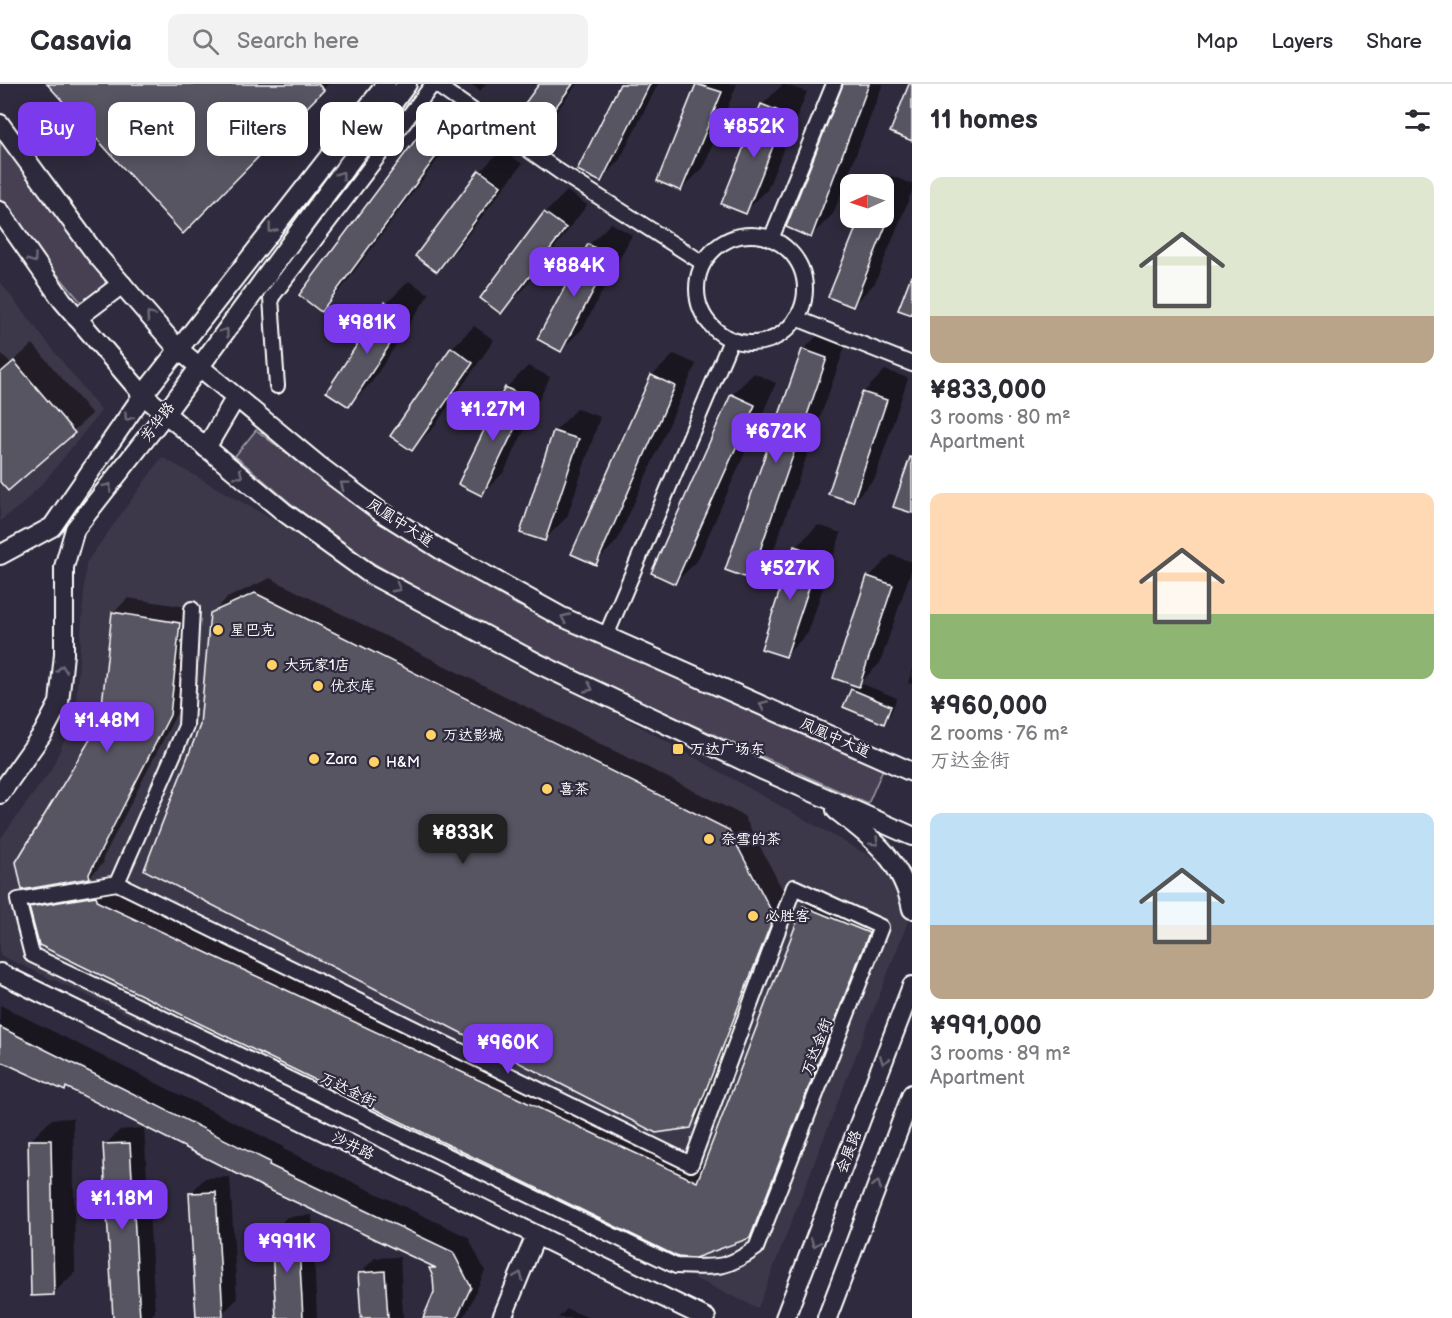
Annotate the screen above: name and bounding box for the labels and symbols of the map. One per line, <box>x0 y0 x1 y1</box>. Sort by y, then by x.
pin: ¥852K <box>712 108 796 159</box>
one-way arrow <box>334 170 345 181</box>
north arrow <box>840 174 894 228</box>
one-way arrow <box>269 223 280 234</box>
pin: ¥884K <box>532 247 616 298</box>
one-way arrow <box>26 253 37 264</box>
pin: ¥981K <box>325 304 409 355</box>
one-way arrow <box>146 313 157 323</box>
one-way arrow <box>218 327 229 338</box>
pin: ¥1.27M <box>444 391 542 442</box>
street label: 芳华路 <box>137 398 179 446</box>
one-way arrow <box>123 411 135 421</box>
pin: ¥672K <box>734 413 818 464</box>
one-way arrow <box>232 468 243 479</box>
one-way arrow <box>340 481 351 492</box>
one-way arrow <box>100 483 111 494</box>
street label: 凤凰中大道 <box>363 495 437 551</box>
pin: ¥527K <box>748 550 832 601</box>
one-way arrow <box>391 581 402 592</box>
one-way arrow <box>561 614 572 626</box>
place label: 星巴克 <box>230 621 275 640</box>
marker: 星巴克 <box>211 623 225 637</box>
place label: 大玩家1店 <box>284 656 350 675</box>
marker: 大玩家1店 <box>265 658 279 672</box>
one-way arrow <box>55 665 68 674</box>
place label: 优衣库 <box>330 677 375 696</box>
marker: 优衣库 <box>311 679 325 693</box>
one-way arrow <box>583 680 594 692</box>
one-way arrow <box>758 701 769 713</box>
pin: ¥1.48M <box>58 702 156 753</box>
street label: 凤凰中大道 <box>797 714 873 762</box>
place label: 万达影城 <box>443 726 503 745</box>
marker: 万达影城 <box>424 728 438 742</box>
place label: 万达广场东 <box>690 740 765 759</box>
marker: 万达广场东 <box>671 742 685 756</box>
place label: Zara <box>325 750 357 769</box>
marker: Zara <box>307 752 321 766</box>
place label: H&M <box>386 753 420 772</box>
marker: H&M <box>367 755 381 769</box>
place label: 喜茶 <box>559 780 589 799</box>
marker: 喜茶 <box>540 782 554 796</box>
pin: ¥833K <box>421 814 505 865</box>
place label: 奈雪的茶 <box>721 830 781 849</box>
marker: 奈雪的茶 <box>702 832 716 846</box>
one-way arrow <box>868 835 879 846</box>
place label: 必胜客 <box>765 907 810 926</box>
marker: 必胜客 <box>746 909 760 923</box>
street label: 万达金街 <box>797 1016 837 1078</box>
pin: ¥960K <box>466 1024 550 1075</box>
one-way arrow <box>879 1054 891 1065</box>
street label: 万达金街 <box>317 1068 379 1112</box>
street label: 沙井路 <box>329 1128 377 1164</box>
street label: 会展路 <box>832 1128 866 1176</box>
pin: ¥1.18M <box>73 1180 171 1231</box>
one-way arrow <box>870 1180 883 1191</box>
pin: ¥991K <box>245 1223 329 1274</box>
one-way arrow <box>810 1237 822 1248</box>
one-way arrow <box>512 1272 524 1283</box>

